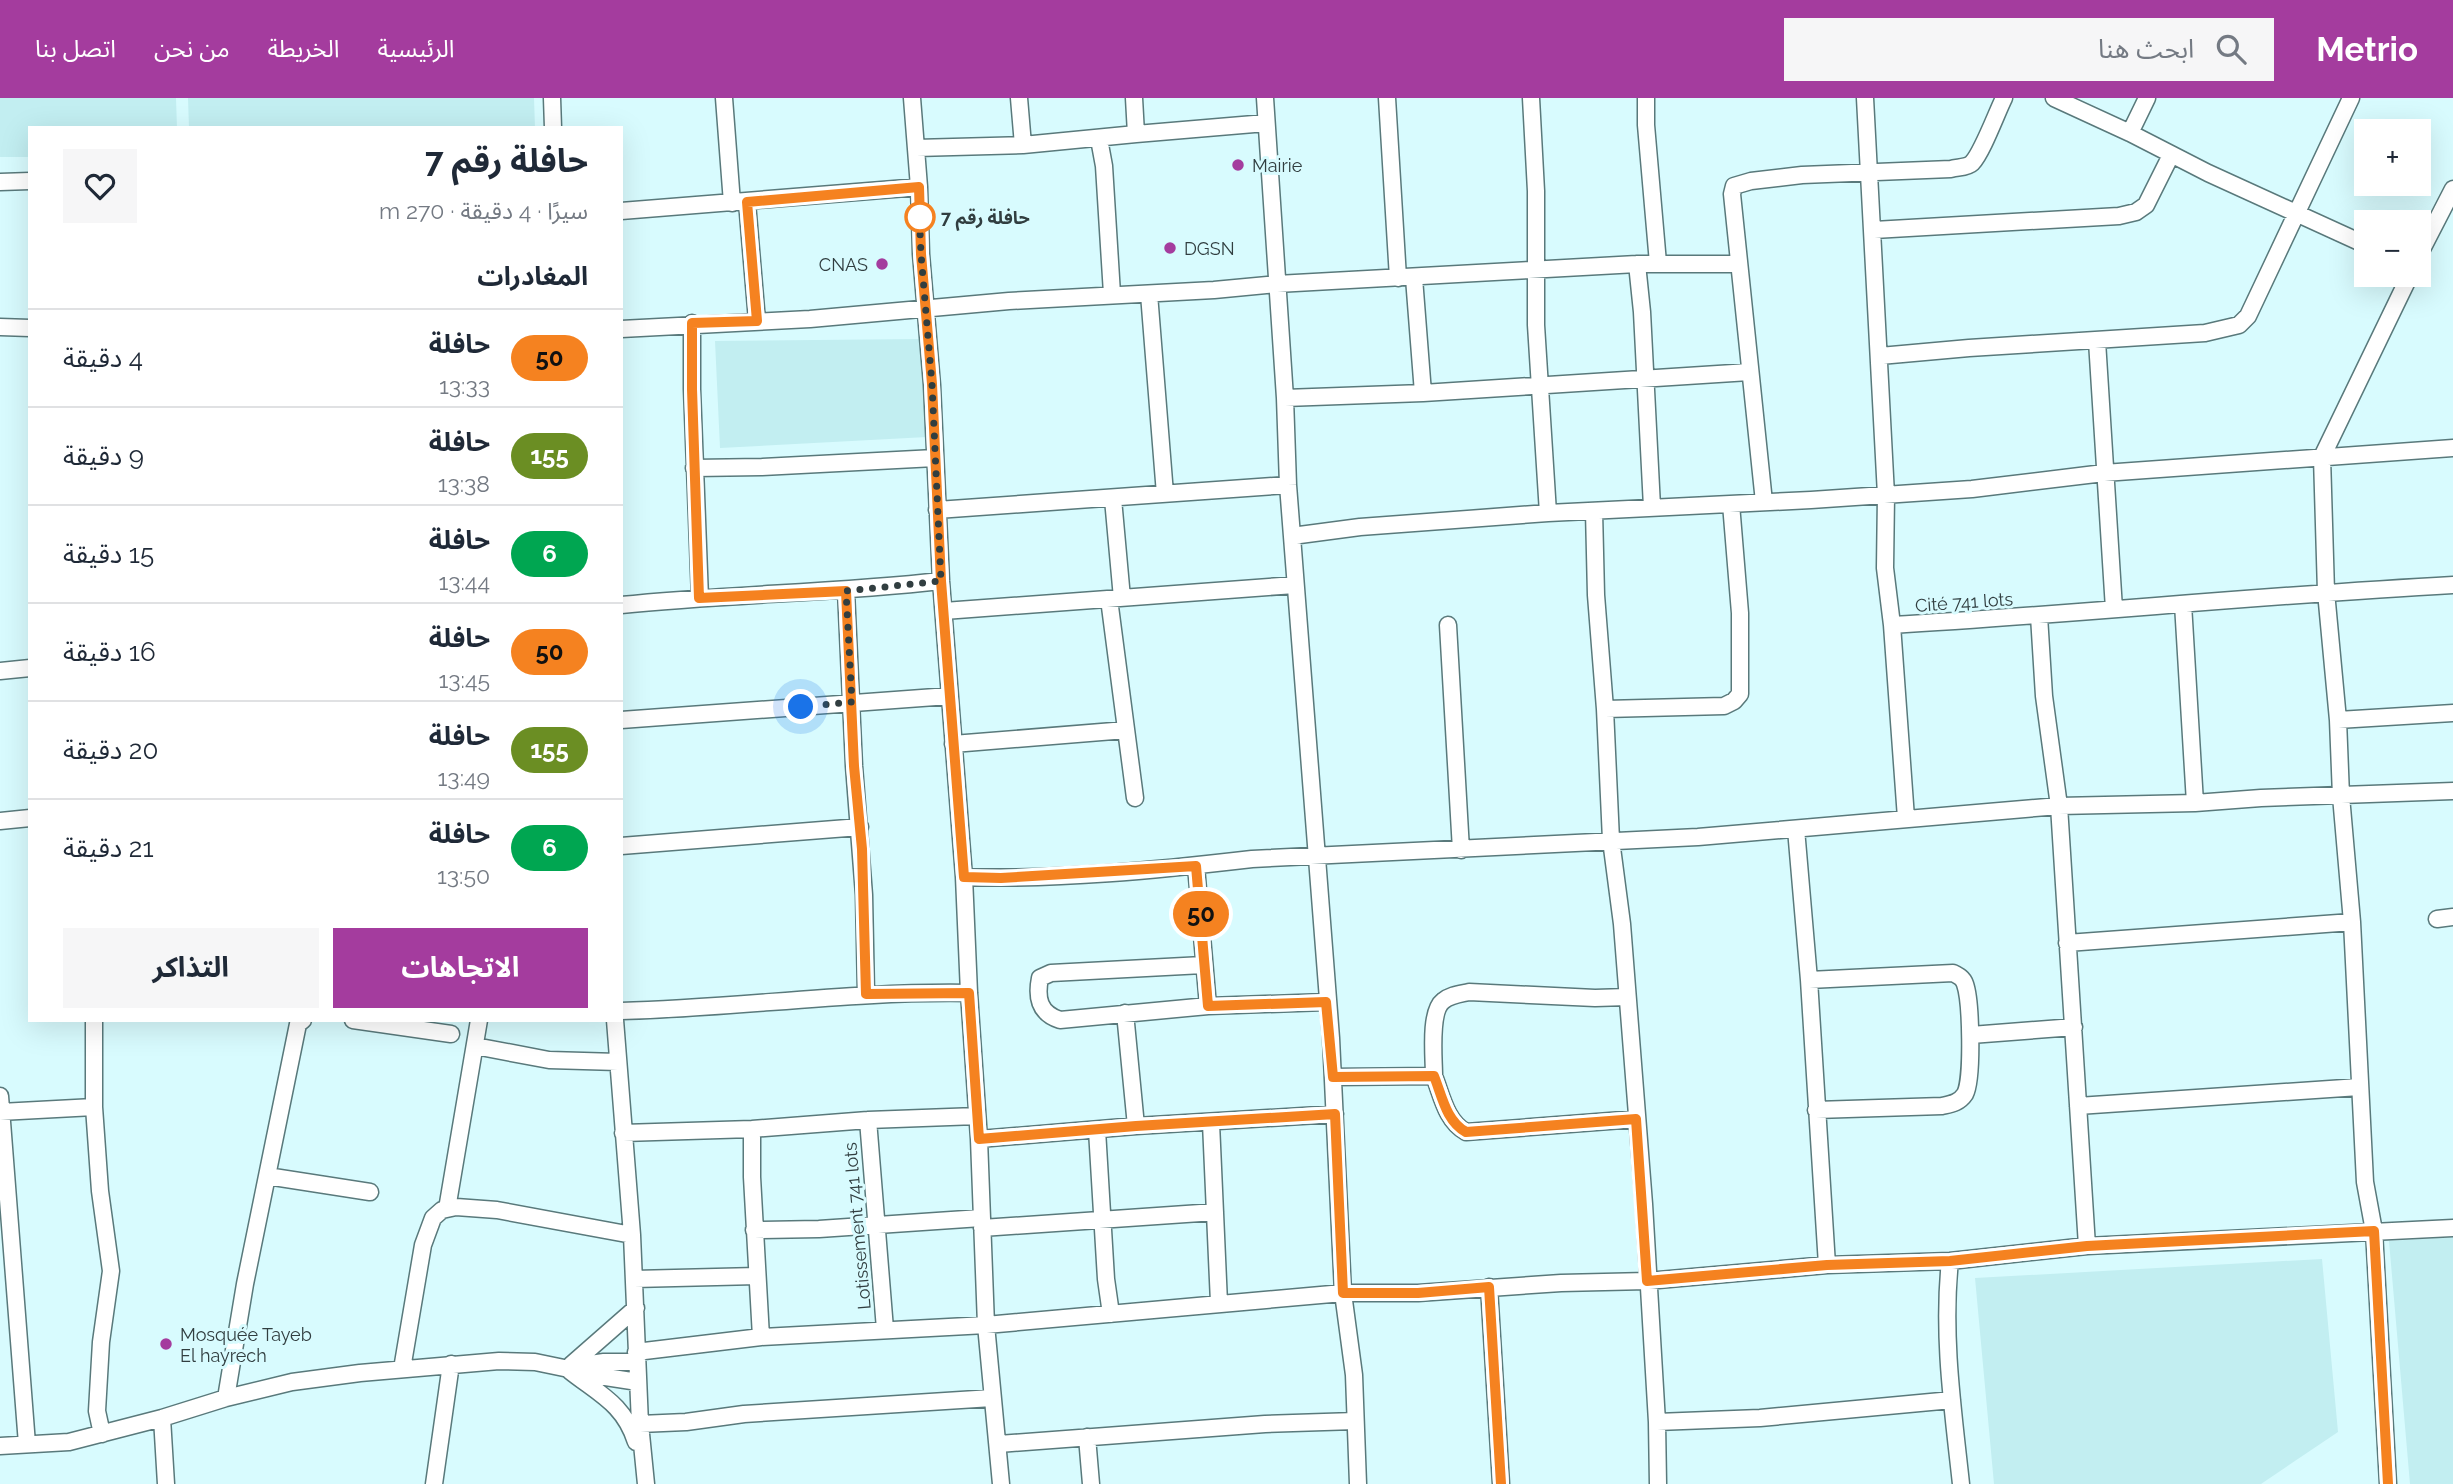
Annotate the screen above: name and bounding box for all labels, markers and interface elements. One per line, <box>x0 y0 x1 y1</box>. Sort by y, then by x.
search box <box>1784 18 2274 81</box>
icon: search <box>2212 30 2250 68</box>
text: Metrio <box>2316 30 2418 69</box>
text: اتصل بنا <box>35 34 116 63</box>
text: من نحن <box>154 34 230 63</box>
text: الخريطة <box>268 34 339 63</box>
text: الرئيسية <box>377 34 455 63</box>
text: ابحث هنا <box>2098 34 2194 64</box>
map controls <box>2354 119 2431 287</box>
button: + <box>2354 119 2431 196</box>
text: حافلة رقم 7 <box>425 141 588 180</box>
button: heart <box>63 149 137 223</box>
place label: Mairie <box>1252 155 1303 176</box>
marker: Mairie <box>1230 157 1246 173</box>
text: سيرًا · 4 دقيقة · 270 m <box>379 197 588 224</box>
marker: حافلة رقم 7 <box>905 202 935 232</box>
place label: حافلة رقم 7 <box>941 207 1030 231</box>
button: − <box>2354 210 2431 287</box>
place label: DGSN <box>1184 238 1235 259</box>
marker: DGSN <box>1162 240 1178 256</box>
place label: CNAS <box>819 254 868 275</box>
marker: CNAS <box>874 256 890 272</box>
text: المغادرات <box>477 261 588 291</box>
text: حافلة <box>429 329 490 359</box>
text: 4 دقيقة <box>63 343 143 373</box>
text: 50 <box>535 343 564 372</box>
text: 13:33 <box>439 372 490 399</box>
text: حافلة <box>429 427 490 457</box>
text: 9 دقيقة <box>63 441 144 471</box>
text: 155 <box>530 441 569 470</box>
text: 13:38 <box>438 470 490 497</box>
text: حافلة <box>429 525 490 555</box>
text: 15 دقيقة <box>63 539 154 569</box>
text: 6 <box>542 539 557 568</box>
text: 13:44 <box>438 568 490 595</box>
street label: Cité 741 lots <box>1914 588 2014 616</box>
text: حافلة <box>429 623 490 653</box>
text: 16 دقيقة <box>63 637 156 667</box>
text: 50 <box>535 637 564 666</box>
text: 13:45 <box>438 666 490 693</box>
your location <box>783 689 818 724</box>
text: حافلة <box>429 721 490 751</box>
text: 20 دقيقة <box>63 735 158 765</box>
text: 155 <box>530 735 569 764</box>
text: 13:49 <box>438 764 490 791</box>
text: حافلة <box>429 819 490 849</box>
text: 21 دقيقة <box>63 833 154 863</box>
text: 6 <box>542 833 557 862</box>
text: 13:50 <box>437 862 490 889</box>
line badge: 50 <box>1170 891 1232 937</box>
text: 50 <box>1187 899 1215 928</box>
button: التذاكر <box>63 928 319 1008</box>
button: الاتجاهات <box>333 928 588 1008</box>
street label: Lotissement 741 lots <box>839 1141 875 1311</box>
place label: Mosquée Tayeb El hayrech <box>180 1324 312 1366</box>
marker: Mosquée Tayeb El hayrech <box>158 1336 174 1352</box>

